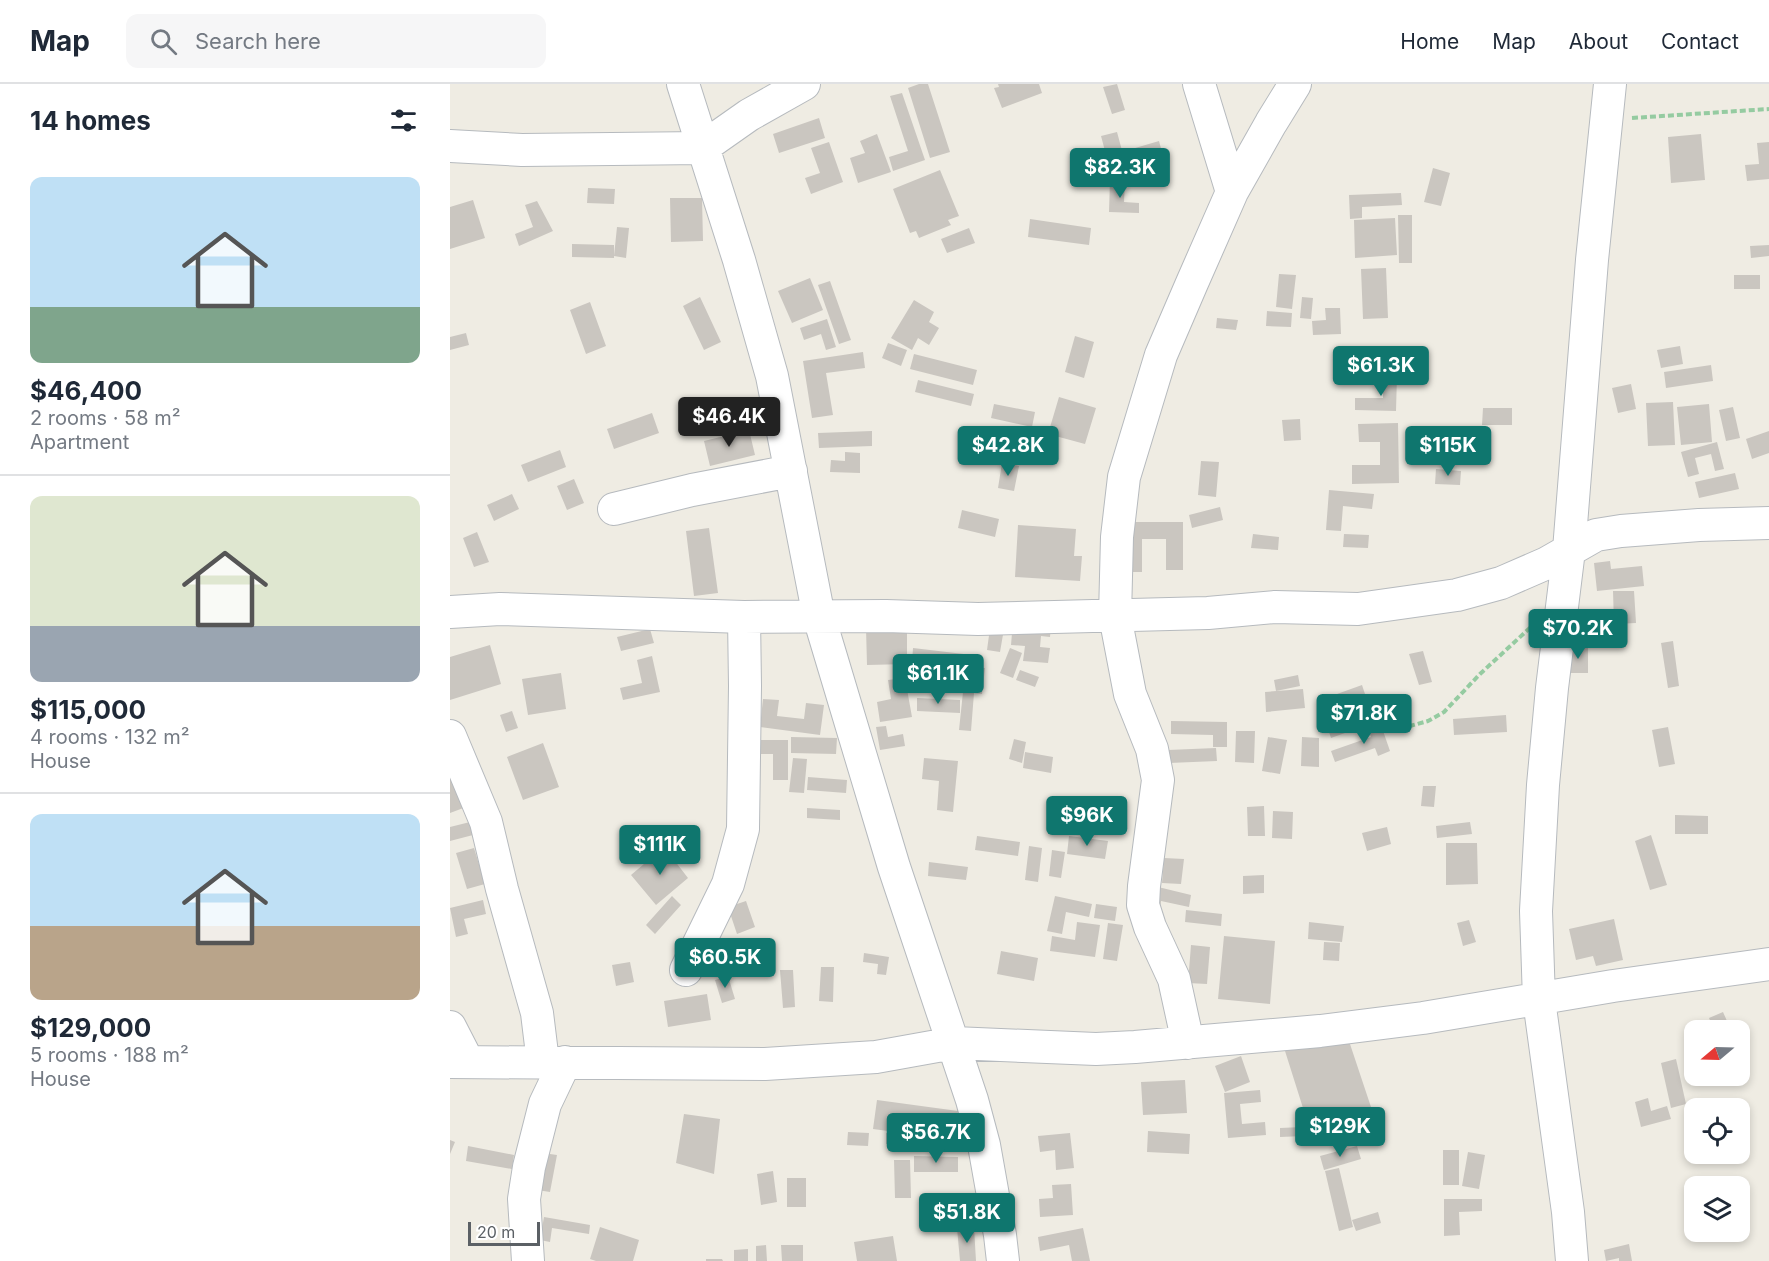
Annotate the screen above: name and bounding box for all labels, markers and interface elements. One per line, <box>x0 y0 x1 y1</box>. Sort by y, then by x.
search box <box>126 14 546 68</box>
text: Map <box>30 24 90 58</box>
icon: search <box>147 25 180 58</box>
text: Search here <box>195 28 321 54</box>
text: Home <box>1400 29 1459 54</box>
text: Map <box>1492 29 1536 54</box>
text: About <box>1569 29 1628 54</box>
text: Contact <box>1661 29 1739 54</box>
icon: filters <box>387 104 420 137</box>
text: 14 homes <box>30 105 151 136</box>
pin: $82.3K <box>1071 148 1169 199</box>
text: $82.3K <box>1084 155 1156 179</box>
icon: home <box>171 216 279 324</box>
pin: $61.3K <box>1332 346 1430 397</box>
text: $61.3K <box>1347 353 1415 377</box>
text: $46,400 <box>30 375 142 406</box>
pin: $46.4K <box>680 397 778 448</box>
text: $46.4K <box>692 404 766 428</box>
text: 2 rooms · 58 m² <box>30 406 181 430</box>
pin: $42.8K <box>959 426 1057 477</box>
pin: $115K <box>1406 426 1490 477</box>
text: Apartment <box>30 430 129 454</box>
text: $42.8K <box>972 433 1044 457</box>
text: $115K <box>1419 433 1477 457</box>
icon: home <box>171 535 279 643</box>
pin: $70.2K <box>1529 609 1627 660</box>
text: $70.2K <box>1543 616 1613 640</box>
pin: $61.1K <box>889 654 987 705</box>
text: $61.1K <box>907 661 969 685</box>
text: $115,000 <box>30 694 146 725</box>
pin: $71.8K <box>1315 694 1413 745</box>
text: $71.8K <box>1331 701 1397 725</box>
text: 4 rooms · 132 m² <box>30 725 189 749</box>
text: House <box>30 749 91 773</box>
pin: $96K <box>1051 796 1123 847</box>
text: $96K <box>1060 803 1114 827</box>
pin: $111K <box>618 825 702 876</box>
text: $111K <box>633 832 687 856</box>
icon: home <box>171 853 279 961</box>
pin: $60.5K <box>676 938 774 989</box>
text: $60.5K <box>689 945 761 969</box>
text: $129,000 <box>30 1012 151 1043</box>
north arrow <box>1684 1020 1750 1086</box>
map controls <box>1684 1020 1750 1242</box>
text: 5 rooms · 188 m² <box>30 1043 189 1067</box>
text: House <box>30 1067 91 1091</box>
button: locate <box>1684 1098 1750 1164</box>
pin: $129K <box>1298 1107 1382 1158</box>
pin: $56.7K <box>887 1113 985 1164</box>
text: $129K <box>1309 1114 1371 1138</box>
text: $56.7K <box>901 1120 971 1144</box>
button: layers <box>1684 1176 1750 1242</box>
pin: $51.8K <box>918 1193 1016 1244</box>
text: $51.8K <box>933 1200 1001 1224</box>
scale bar <box>468 1219 540 1246</box>
text: 20 m <box>477 1222 515 1242</box>

